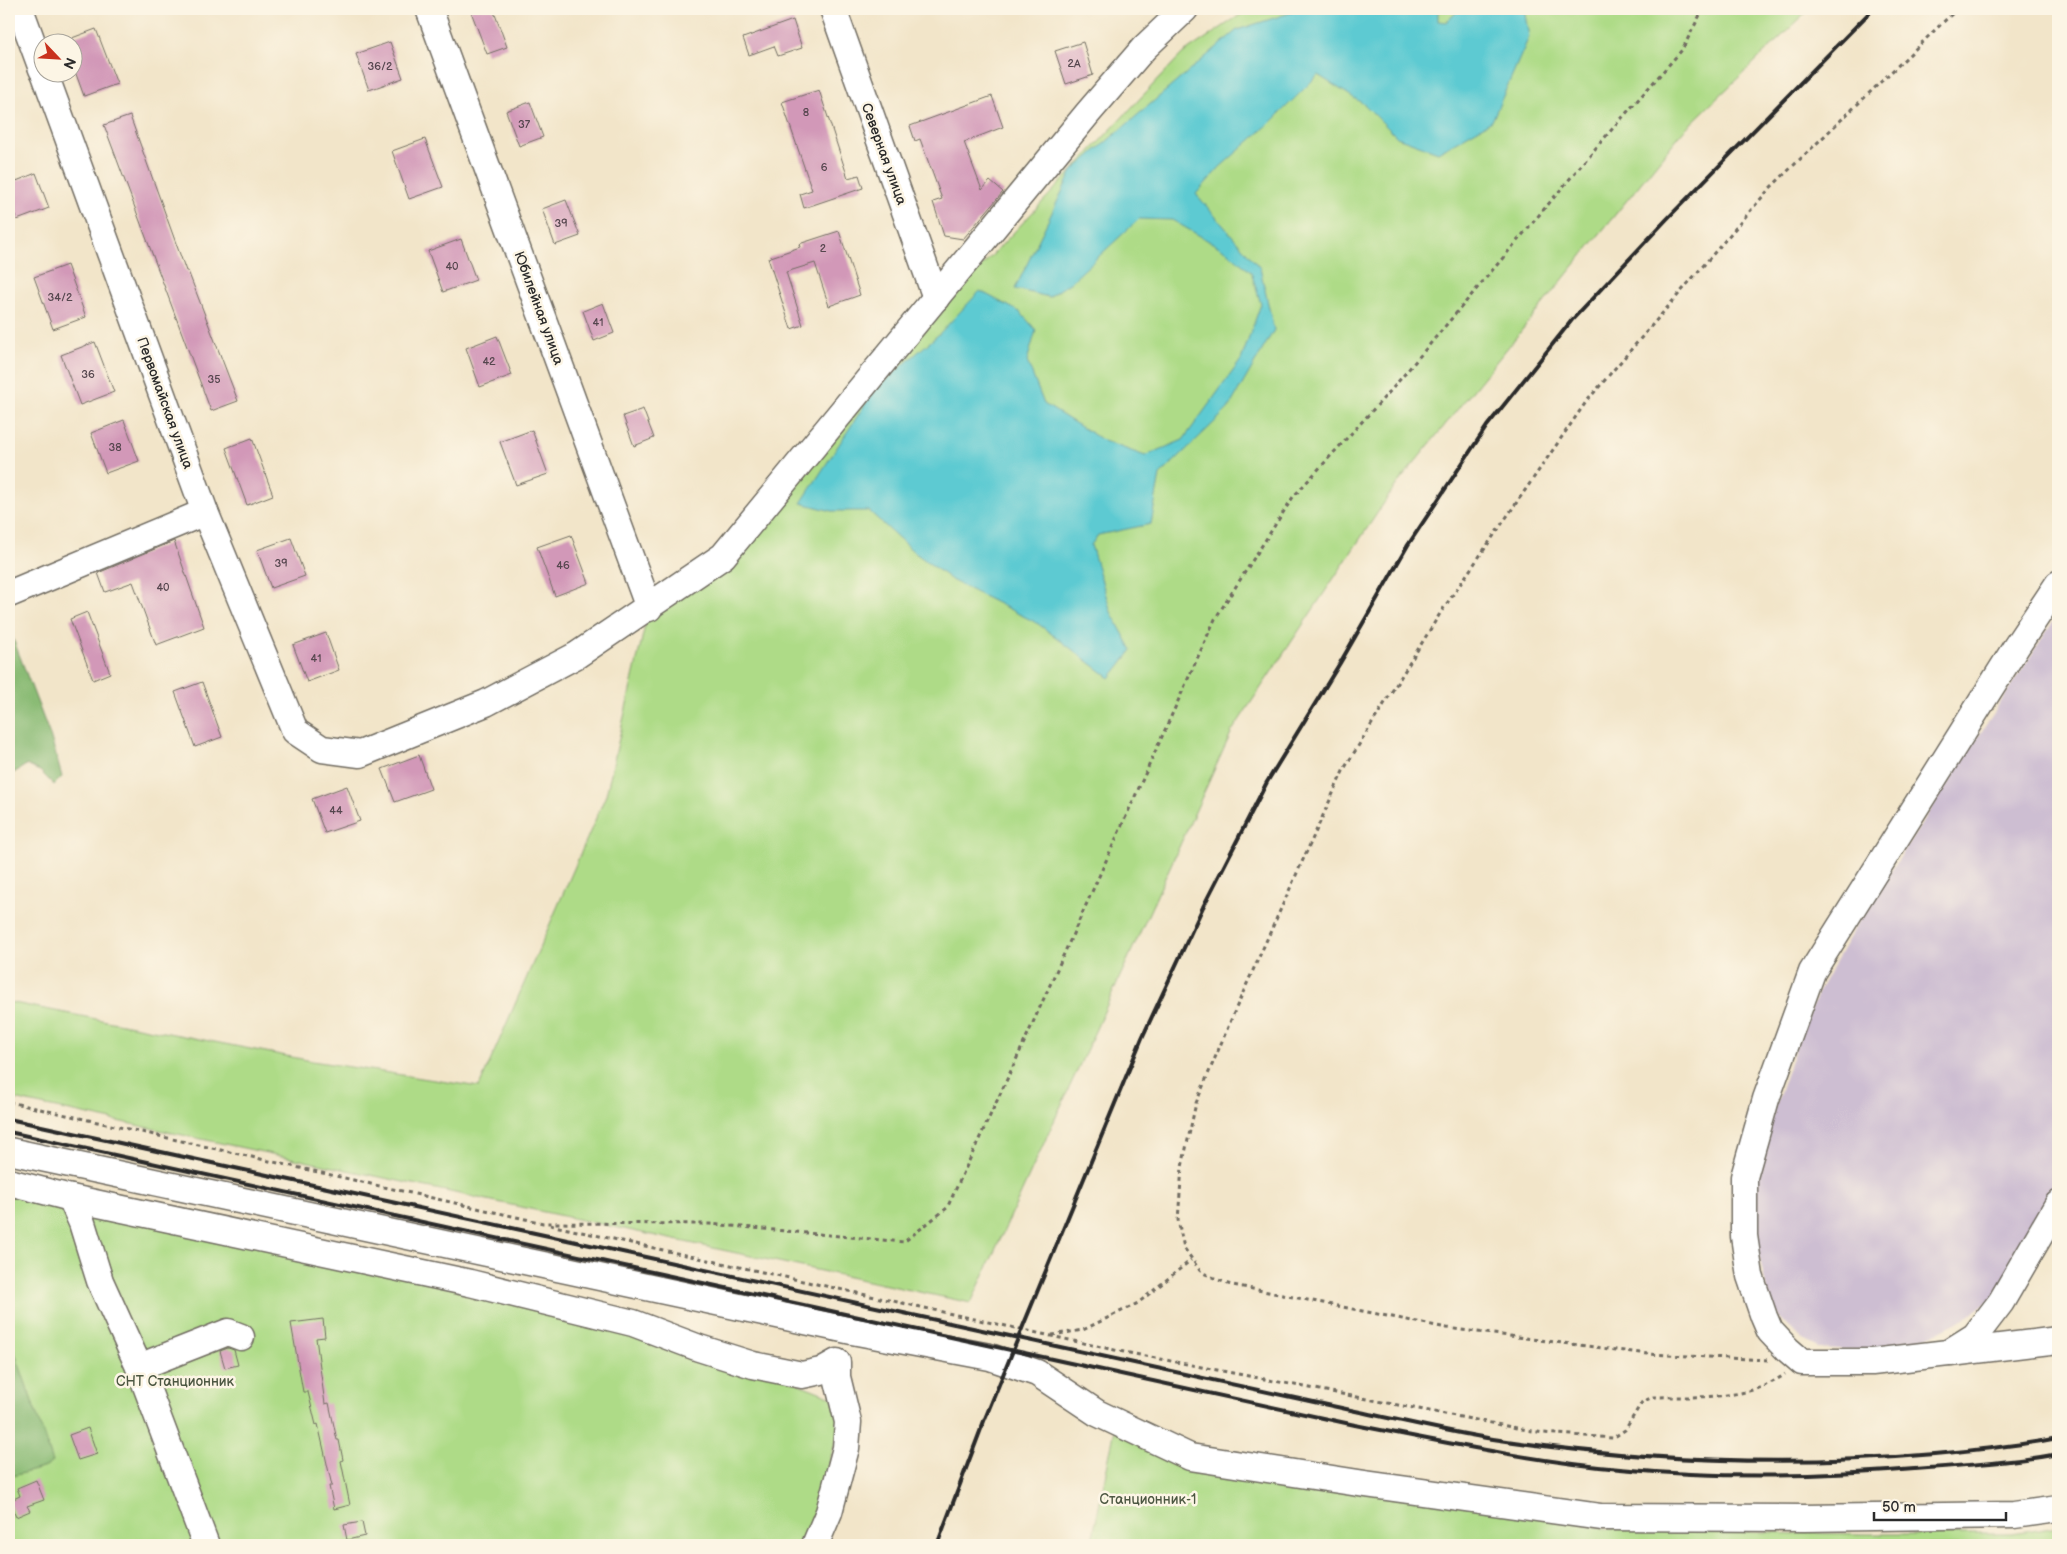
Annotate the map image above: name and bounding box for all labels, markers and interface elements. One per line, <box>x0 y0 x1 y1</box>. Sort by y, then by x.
north arrow <box>32 32 82 82</box>
text: N <box>59 55 79 72</box>
house number: 2А <box>1067 57 1081 70</box>
house number: 36/2 <box>368 60 393 73</box>
street label: Северная улица <box>858 101 910 208</box>
house number: 8 <box>803 106 809 119</box>
house number: 37 <box>518 118 531 131</box>
house number: 6 <box>821 161 828 174</box>
house number: 39 <box>554 217 568 230</box>
house number: 2 <box>820 242 827 255</box>
street label: Юбилейная улица <box>511 249 568 368</box>
house number: 40 <box>445 260 459 273</box>
house number: 34/2 <box>48 291 73 304</box>
house number: 41 <box>593 316 603 329</box>
street label: Первомайская улица <box>133 335 197 472</box>
house number: 42 <box>482 355 496 368</box>
house number: 36 <box>81 368 95 381</box>
house number: 35 <box>207 373 221 386</box>
house number: 38 <box>108 441 122 454</box>
house number: 39 <box>274 557 288 570</box>
house number: 46 <box>556 559 570 572</box>
house number: 40 <box>156 581 170 594</box>
house number: 41 <box>311 652 321 665</box>
house number: 44 <box>329 804 343 817</box>
park label: СНТ Станционник <box>116 1373 235 1390</box>
scale bar <box>1874 1489 2007 1521</box>
park label: Станционник-1 <box>1100 1491 1196 1508</box>
text: 50 m <box>1882 1498 1916 1517</box>

